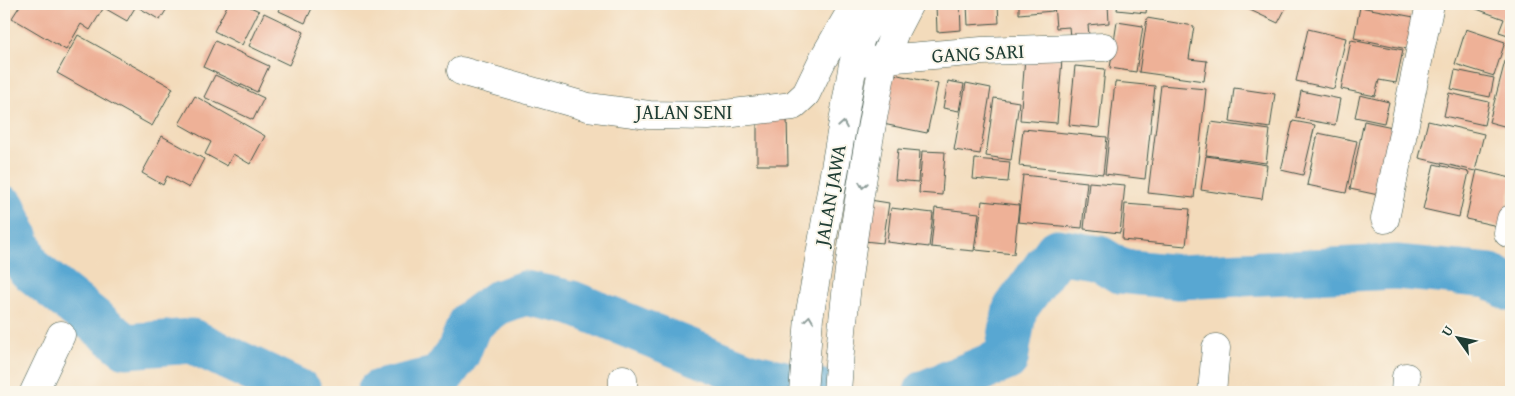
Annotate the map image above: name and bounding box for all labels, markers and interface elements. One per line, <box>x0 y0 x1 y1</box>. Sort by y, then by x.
street label: GANG SARI <box>931 36 1025 69</box>
street label: JALAN SENI <box>633 97 732 126</box>
one-way arrow <box>837 120 847 129</box>
street label: JALAN JAWA <box>806 142 853 251</box>
one-way arrow <box>858 181 868 189</box>
north arrow <box>1432 314 1482 364</box>
one-way arrow <box>804 315 814 324</box>
text: U <box>1436 321 1458 340</box>

